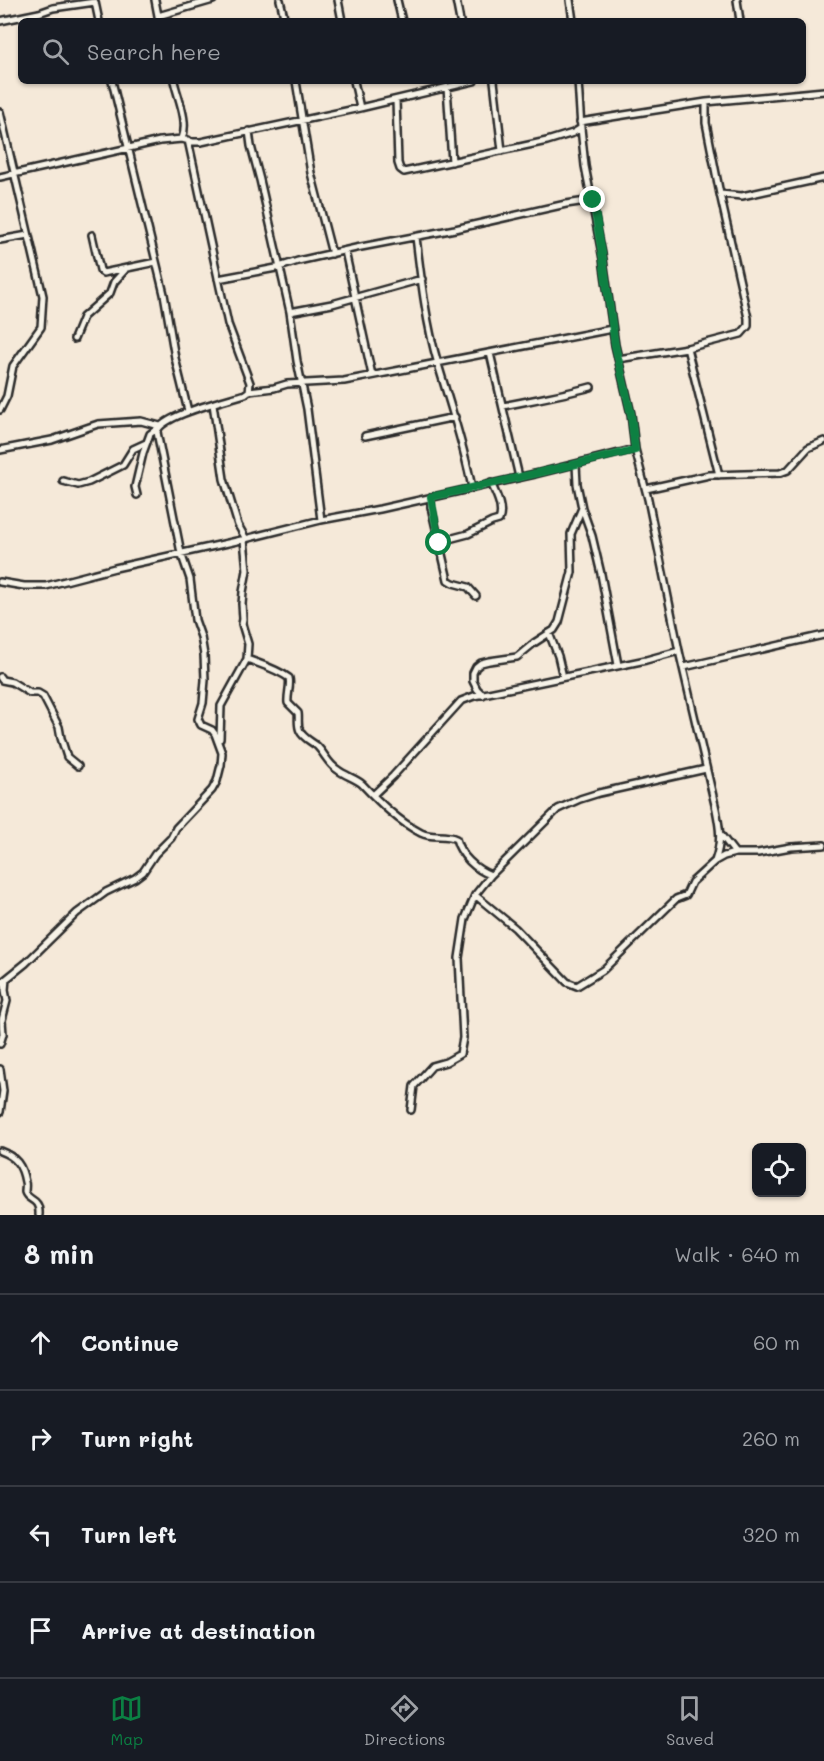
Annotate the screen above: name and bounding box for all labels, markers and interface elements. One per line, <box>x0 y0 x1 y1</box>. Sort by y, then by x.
search box <box>18 18 806 84</box>
icon: search <box>39 35 72 68</box>
text: Search here <box>87 37 221 66</box>
route end <box>579 186 605 212</box>
route start <box>425 529 451 555</box>
map controls <box>752 1143 806 1197</box>
button: locate <box>752 1143 806 1197</box>
text: 8 min <box>24 1237 94 1271</box>
text: Walk · 640 m <box>674 1241 800 1267</box>
icon: ahead <box>24 1326 57 1359</box>
text: Continue <box>81 1328 179 1357</box>
text: 60 m <box>753 1329 800 1355</box>
icon: right <box>24 1422 57 1455</box>
text: Turn right <box>81 1424 193 1453</box>
text: 260 m <box>742 1425 800 1451</box>
icon: left <box>24 1518 57 1551</box>
text: Turn left <box>81 1520 177 1549</box>
text: 320 m <box>742 1521 800 1547</box>
icon: arrive <box>24 1614 57 1647</box>
text: Arrive at destination <box>81 1616 316 1645</box>
tab: Map <box>110 1692 143 1749</box>
tab: Directions <box>364 1692 445 1749</box>
tab: Saved <box>666 1692 714 1749</box>

